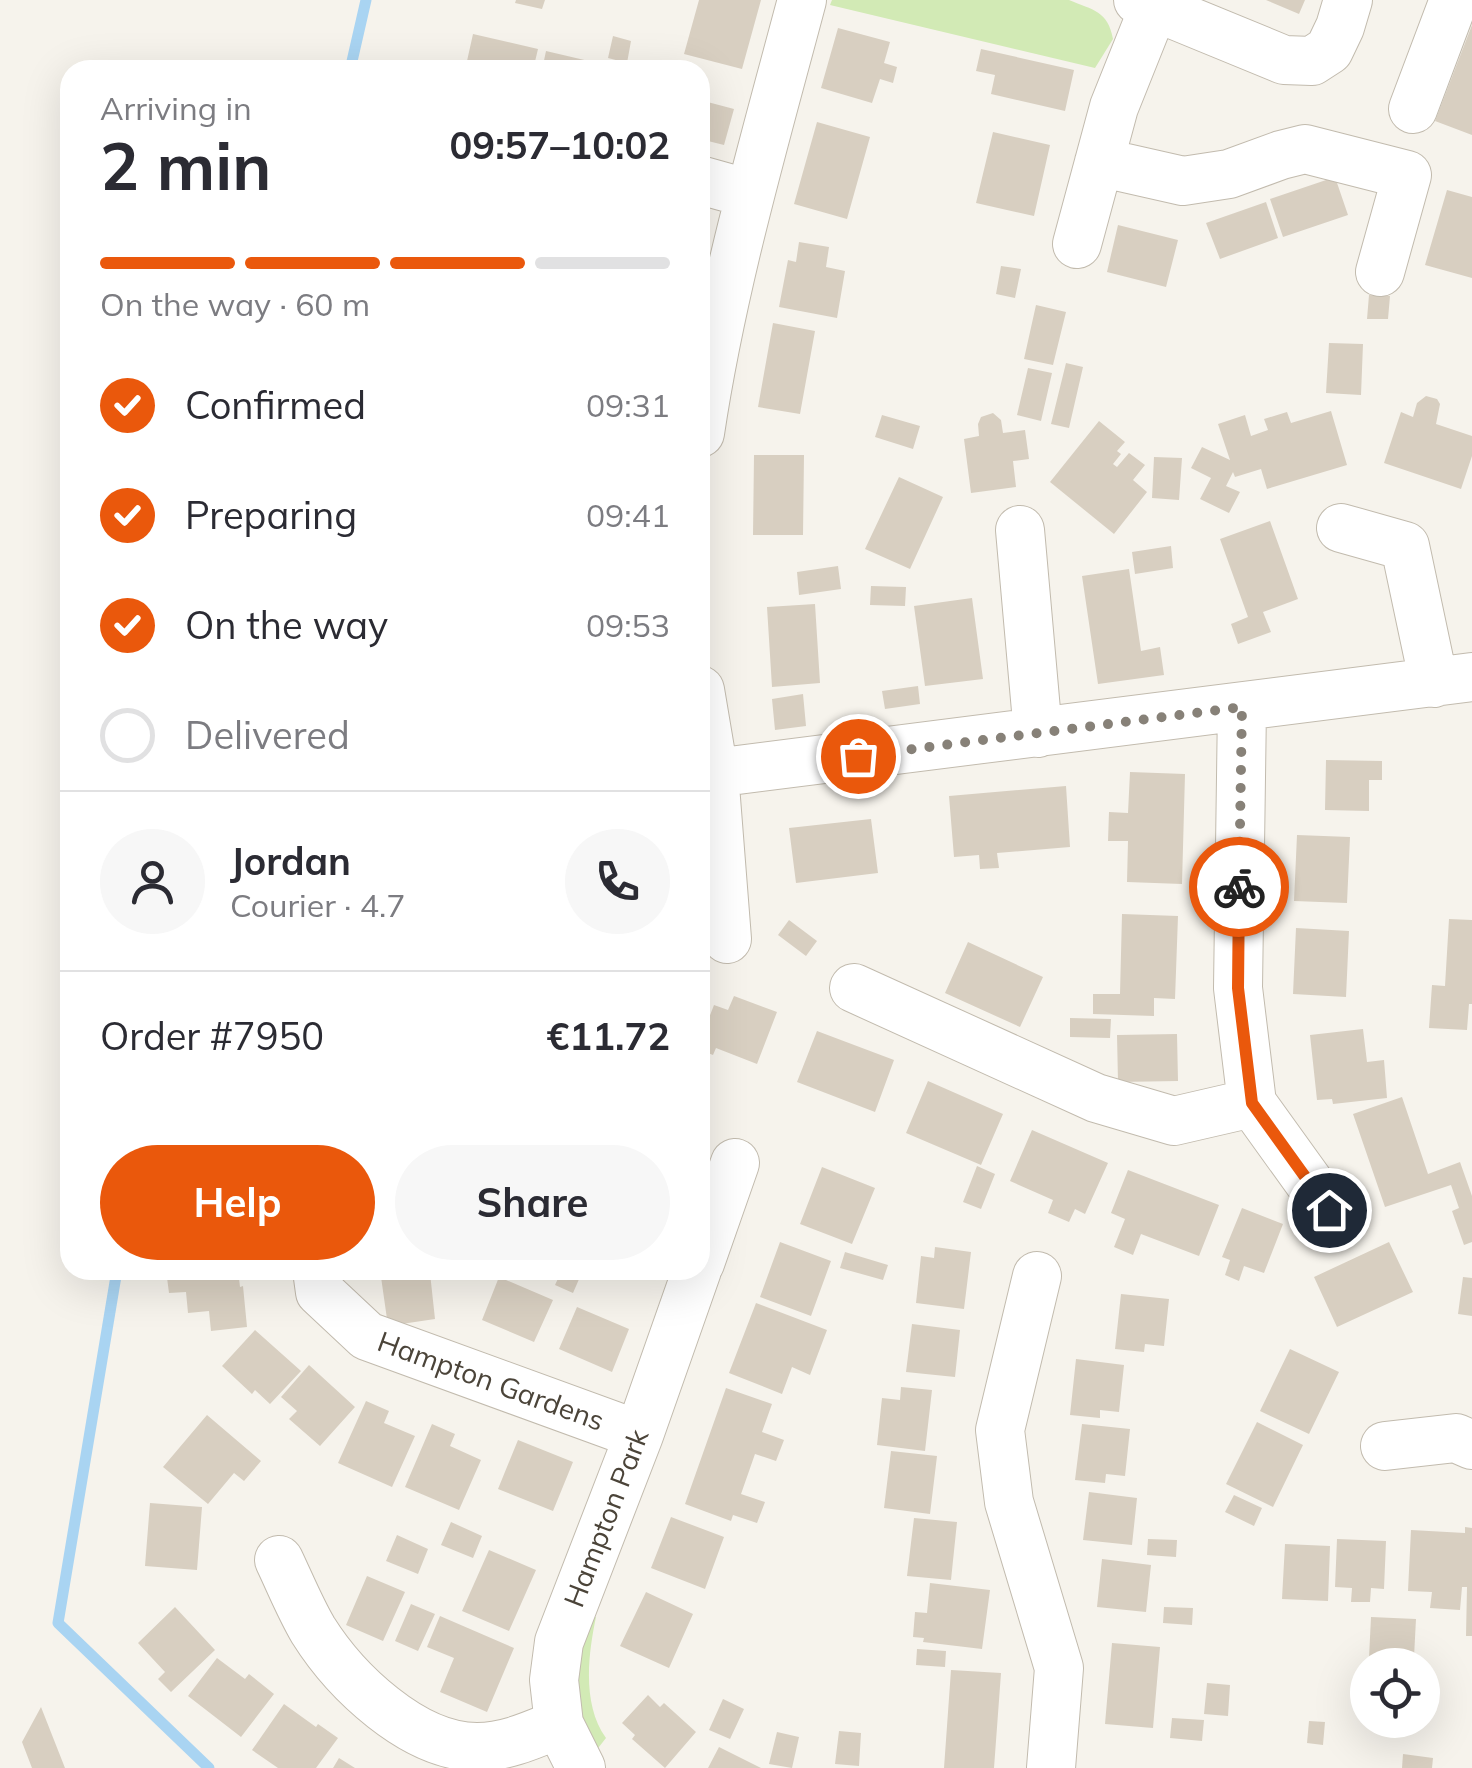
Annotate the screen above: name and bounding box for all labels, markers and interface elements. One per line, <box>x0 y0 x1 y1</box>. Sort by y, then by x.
text: Arriving in <box>100 88 252 128</box>
text: 09:57–10:02 <box>450 121 670 169</box>
text: 2 min <box>100 125 271 206</box>
text: On the way · 60 m <box>100 284 370 324</box>
icon: check <box>100 378 155 433</box>
text: Confirmed <box>185 381 366 429</box>
text: 09:31 <box>586 385 670 425</box>
icon: check <box>100 488 155 543</box>
text: Preparing <box>185 491 357 539</box>
text: 09:41 <box>586 495 670 535</box>
icon: check <box>100 598 155 653</box>
text: On the way <box>185 601 388 649</box>
text: 09:53 <box>586 605 670 645</box>
text: Delivered <box>185 711 350 759</box>
pin <box>816 714 901 799</box>
icon: bag <box>831 729 886 784</box>
button: person <box>100 829 205 934</box>
button: phone <box>565 829 670 934</box>
text: Jordan <box>230 837 351 885</box>
courier <box>1189 837 1289 937</box>
icon: bike <box>1212 860 1267 915</box>
text: Courier · 4.7 <box>230 885 406 925</box>
text: Order #7950 <box>100 1012 324 1060</box>
text: €11.72 <box>547 1012 670 1060</box>
button: Help <box>100 1145 375 1260</box>
button: Share <box>395 1145 670 1260</box>
pin <box>1287 1168 1372 1253</box>
icon: home <box>1302 1183 1357 1238</box>
street label: Hampton Gardens <box>373 1323 609 1438</box>
street label: Hampton Park <box>556 1423 656 1612</box>
map controls <box>1350 1648 1440 1738</box>
button: locate <box>1350 1648 1440 1738</box>

